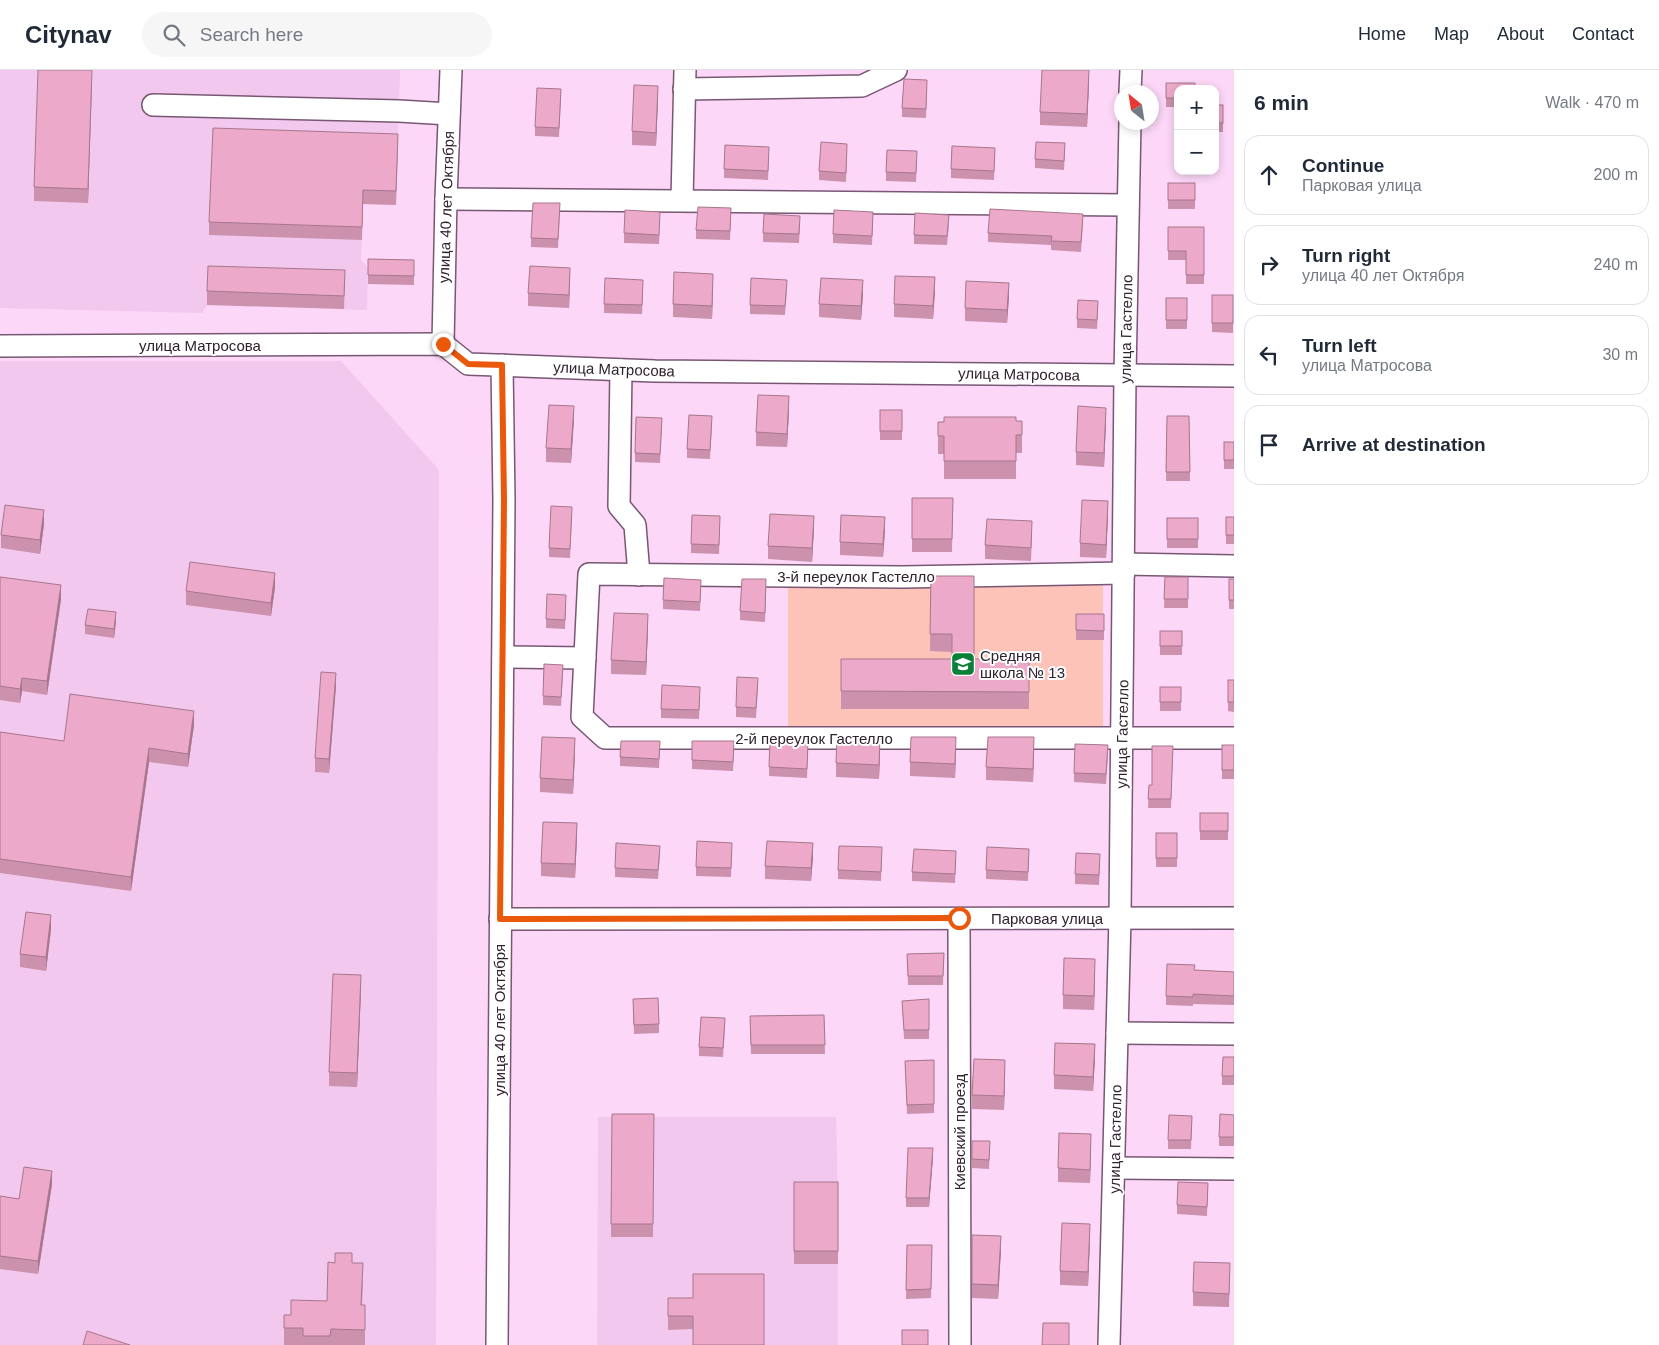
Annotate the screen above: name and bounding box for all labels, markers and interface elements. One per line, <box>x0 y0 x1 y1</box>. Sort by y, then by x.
search box <box>142 12 492 57</box>
text: Citynav <box>25 21 112 48</box>
icon: search <box>160 21 188 49</box>
text: Search here <box>200 24 303 45</box>
text: Home <box>1358 24 1406 44</box>
text: Map <box>1434 24 1469 44</box>
text: About <box>1497 24 1544 44</box>
text: Contact <box>1572 24 1634 44</box>
north arrow <box>1114 85 1159 130</box>
map controls <box>1174 85 1219 175</box>
button: + <box>1174 85 1219 130</box>
text: 6 min <box>1254 91 1309 114</box>
text: Walk · 470 m <box>1545 94 1639 111</box>
button: − <box>1174 130 1219 175</box>
street label: улица 40 лет Октября <box>435 131 457 283</box>
text: Continue <box>1302 155 1384 176</box>
icon: ahead <box>1255 161 1283 189</box>
text: 200 m <box>1594 166 1638 183</box>
text: Парковая улица <box>1302 177 1422 194</box>
text: Turn right <box>1302 245 1390 266</box>
icon: right <box>1255 251 1283 279</box>
text: 240 m <box>1594 256 1638 273</box>
text: улица 40 лет Октября <box>1302 267 1464 284</box>
street label: улица Гастелло <box>1117 274 1135 384</box>
route end <box>432 333 455 356</box>
text: Turn left <box>1302 335 1377 356</box>
street label: улица Матросова <box>139 337 262 354</box>
icon: left <box>1255 341 1283 369</box>
text: 30 m <box>1602 346 1638 363</box>
text: улица Матросова <box>1302 357 1432 374</box>
street label: улица Матросова <box>553 358 676 380</box>
street label: улица Матросова <box>958 364 1081 384</box>
icon: arrive <box>1255 431 1283 459</box>
text: Arrive at destination <box>1302 434 1486 455</box>
street label: 3-й переулок Гастелло <box>777 568 935 585</box>
place label: Средняя школа № 13 <box>980 647 1065 681</box>
school or university icon: Средняя школа № 13 <box>950 651 976 677</box>
street label: улица Гастелло <box>1113 679 1131 789</box>
street label: 2-й переулок Гастелло <box>735 730 893 747</box>
route start <box>948 907 971 930</box>
street label: Парковая улица <box>991 910 1104 927</box>
street label: улица 40 лет Октября <box>491 944 508 1096</box>
street label: Киевский проезд <box>951 1074 968 1190</box>
street label: улица Гастелло <box>1106 1084 1124 1194</box>

